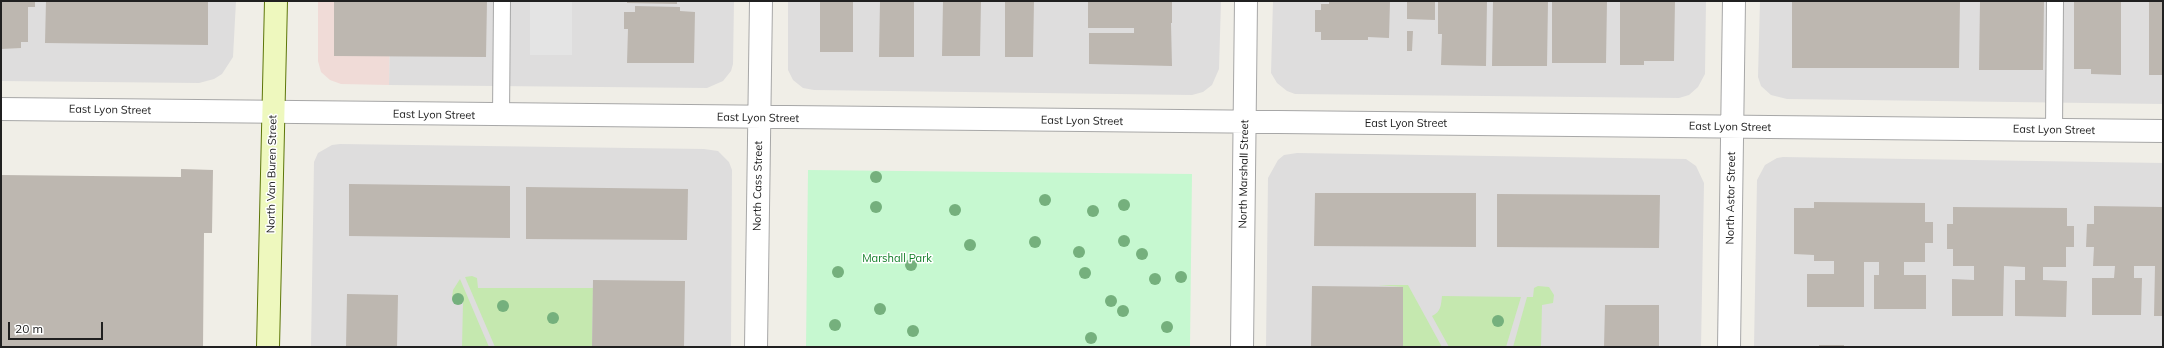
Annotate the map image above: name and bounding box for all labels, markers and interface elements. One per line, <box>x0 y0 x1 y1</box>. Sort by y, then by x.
street label: East Lyon Street <box>69 103 151 117</box>
street label: East Lyon Street <box>393 108 475 122</box>
street label: East Lyon Street <box>717 111 799 125</box>
street label: East Lyon Street <box>1041 114 1123 128</box>
street label: North Van Buren Street <box>264 115 280 233</box>
street label: East Lyon Street <box>1365 117 1447 131</box>
street label: North Marshall Street <box>1236 119 1252 229</box>
street label: East Lyon Street <box>1689 120 1771 134</box>
street label: East Lyon Street <box>2013 123 2095 137</box>
street label: North Cass Street <box>751 141 765 231</box>
street label: North Astor Street <box>1724 152 1738 244</box>
park label: Marshall Park <box>862 252 932 266</box>
scale bar <box>10 314 105 340</box>
text: 20 m <box>15 321 43 336</box>

